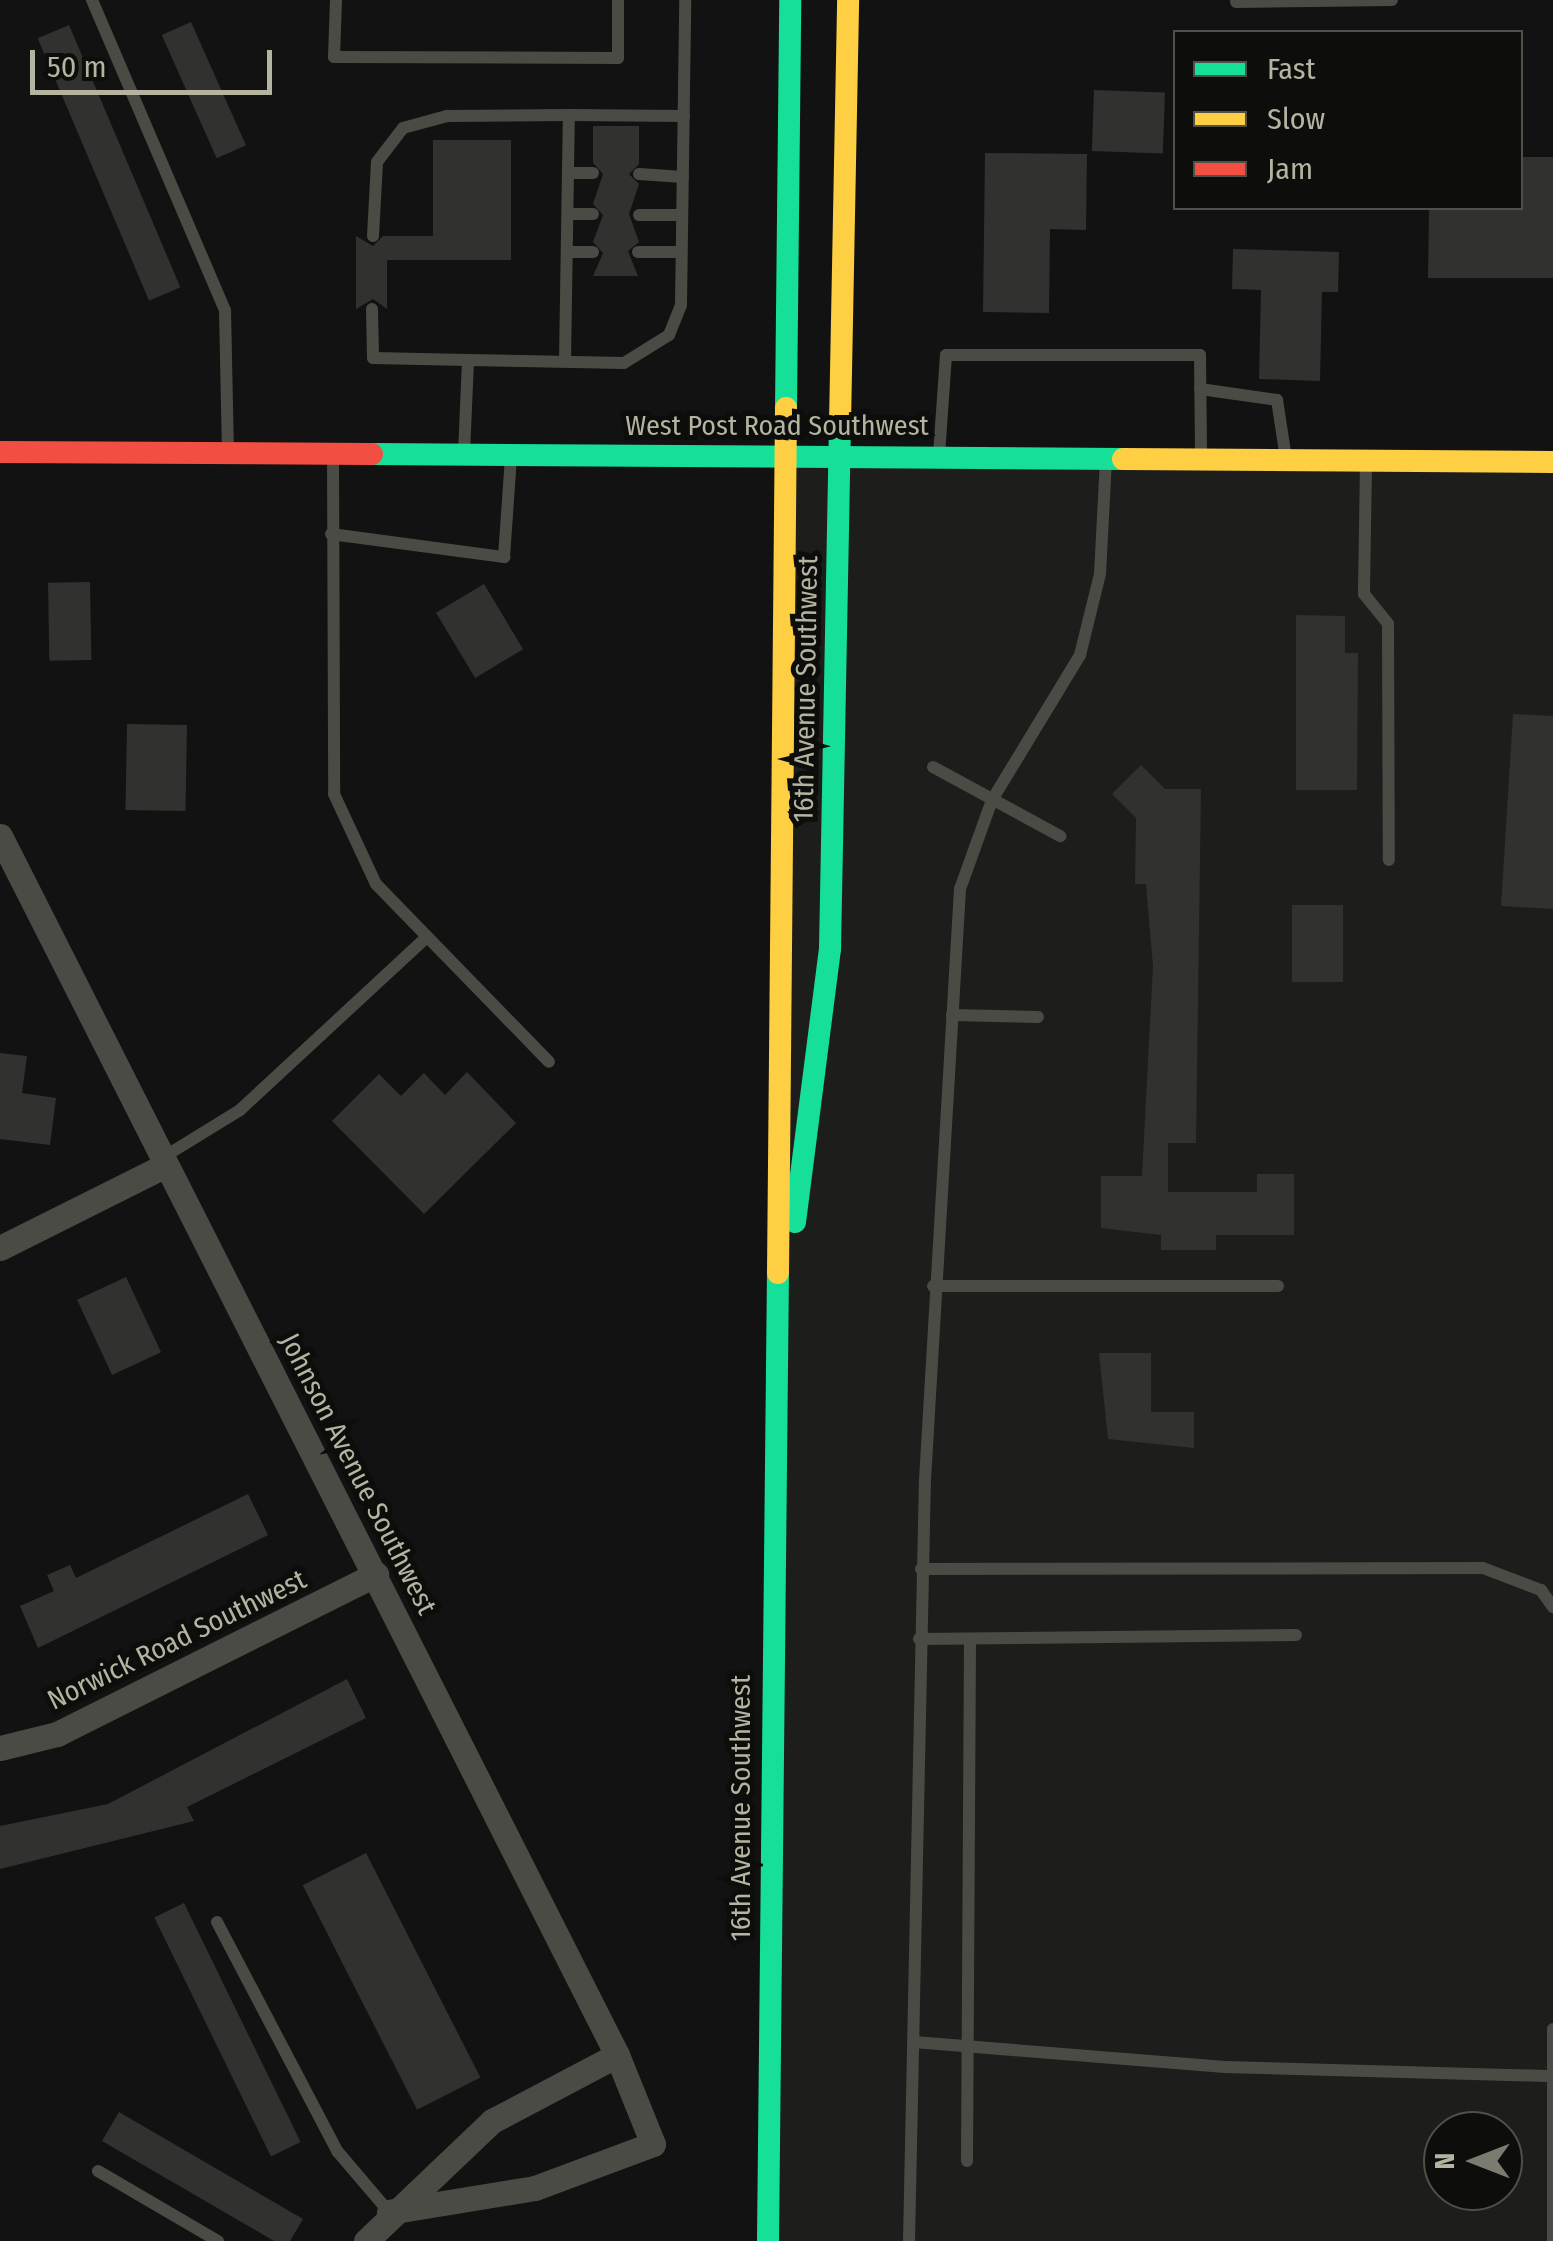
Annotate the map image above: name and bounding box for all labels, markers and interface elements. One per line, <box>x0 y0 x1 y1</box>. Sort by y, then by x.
scale bar <box>35 30 278 92</box>
legend <box>1173 30 1523 210</box>
text: 50 m <box>47 49 107 85</box>
text: Fast <box>1267 51 1315 87</box>
text: Slow <box>1267 101 1325 137</box>
text: Jam <box>1267 151 1313 187</box>
street label: West Post Road Southwest <box>625 409 929 443</box>
street label: 16th Avenue Southwest <box>787 555 825 823</box>
street label: Johnson Avenue Southwest <box>272 1328 444 1620</box>
street label: Norwick Road Southwest <box>42 1563 312 1717</box>
street label: 16th Avenue Southwest <box>724 1675 758 1941</box>
north arrow <box>1423 2111 1523 2211</box>
text: N <box>1428 2153 1461 2169</box>

